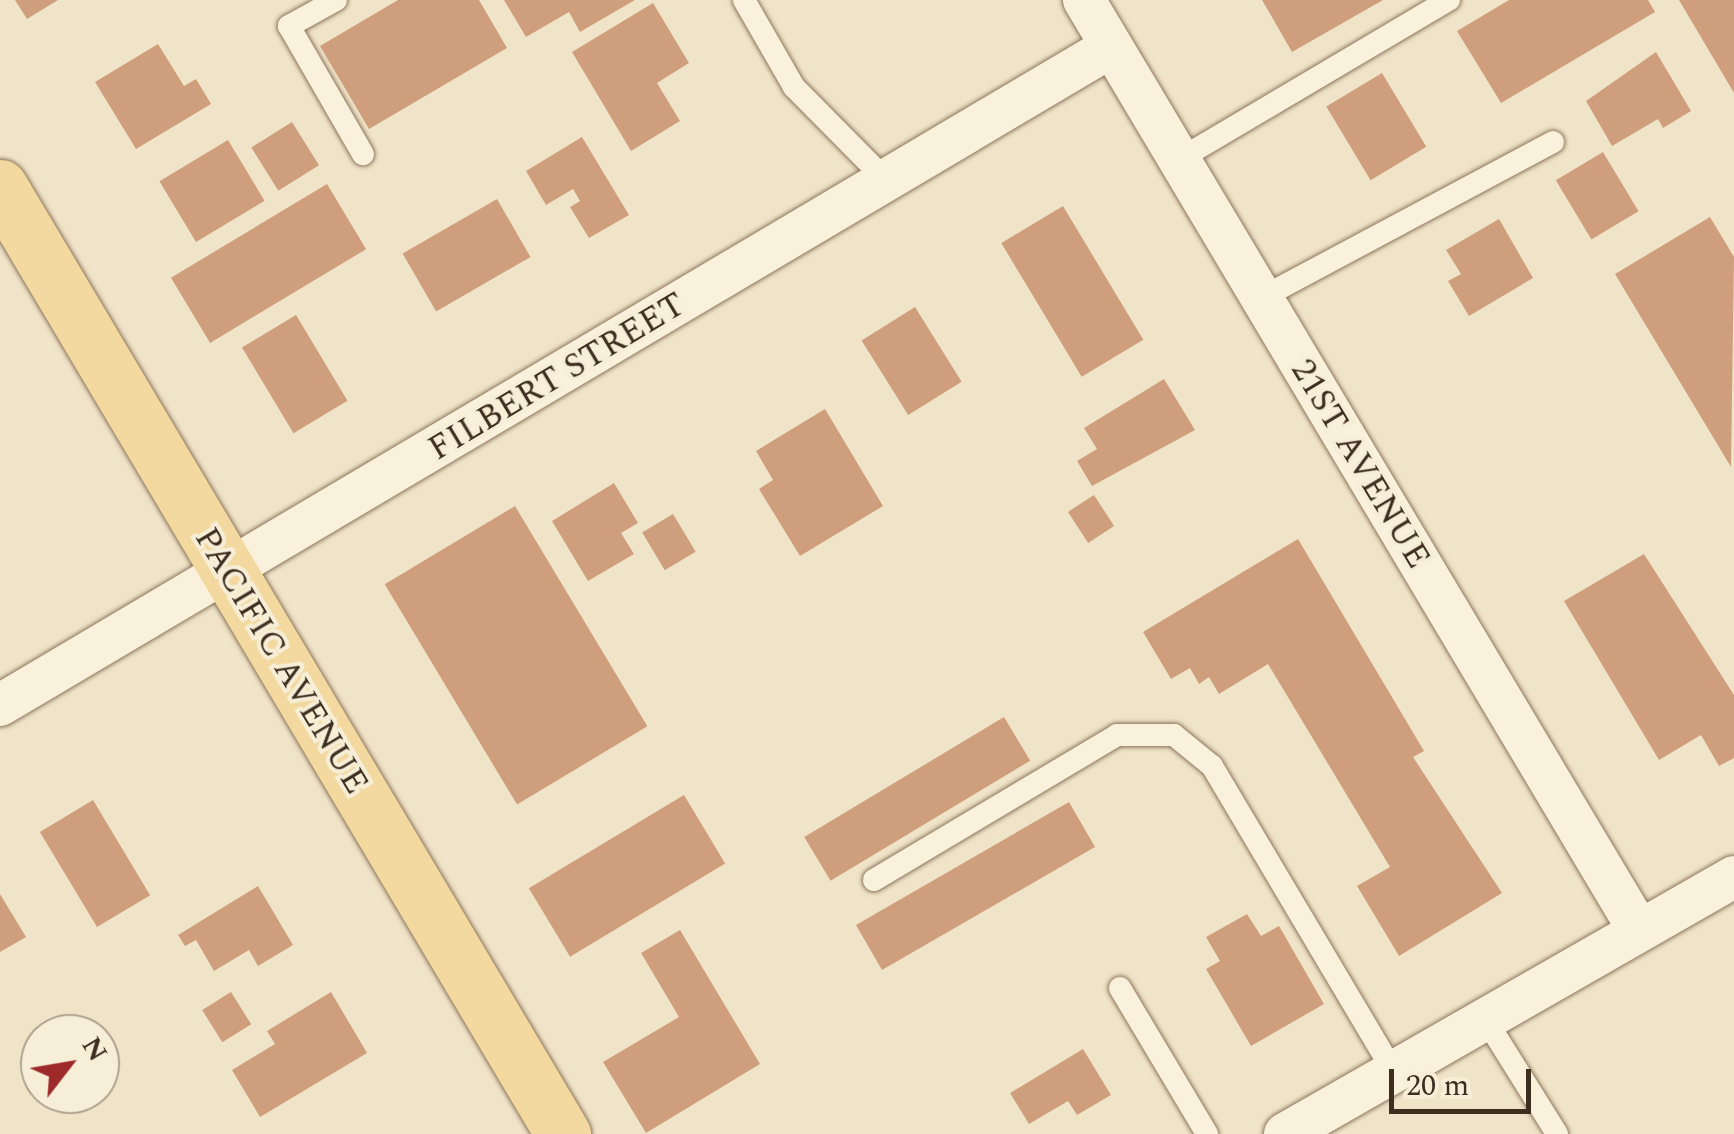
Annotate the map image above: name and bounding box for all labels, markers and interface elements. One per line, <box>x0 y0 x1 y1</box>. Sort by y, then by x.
street label: FILBERT STREET <box>421 284 693 470</box>
street label: 21ST AVENUE <box>1281 352 1439 576</box>
street label: PACIFIC AVENUE <box>185 520 377 802</box>
north arrow <box>20 1014 120 1114</box>
text: N <box>70 1028 119 1070</box>
scale bar <box>1394 1049 1536 1111</box>
text: 20 m <box>1406 1063 1469 1109</box>

